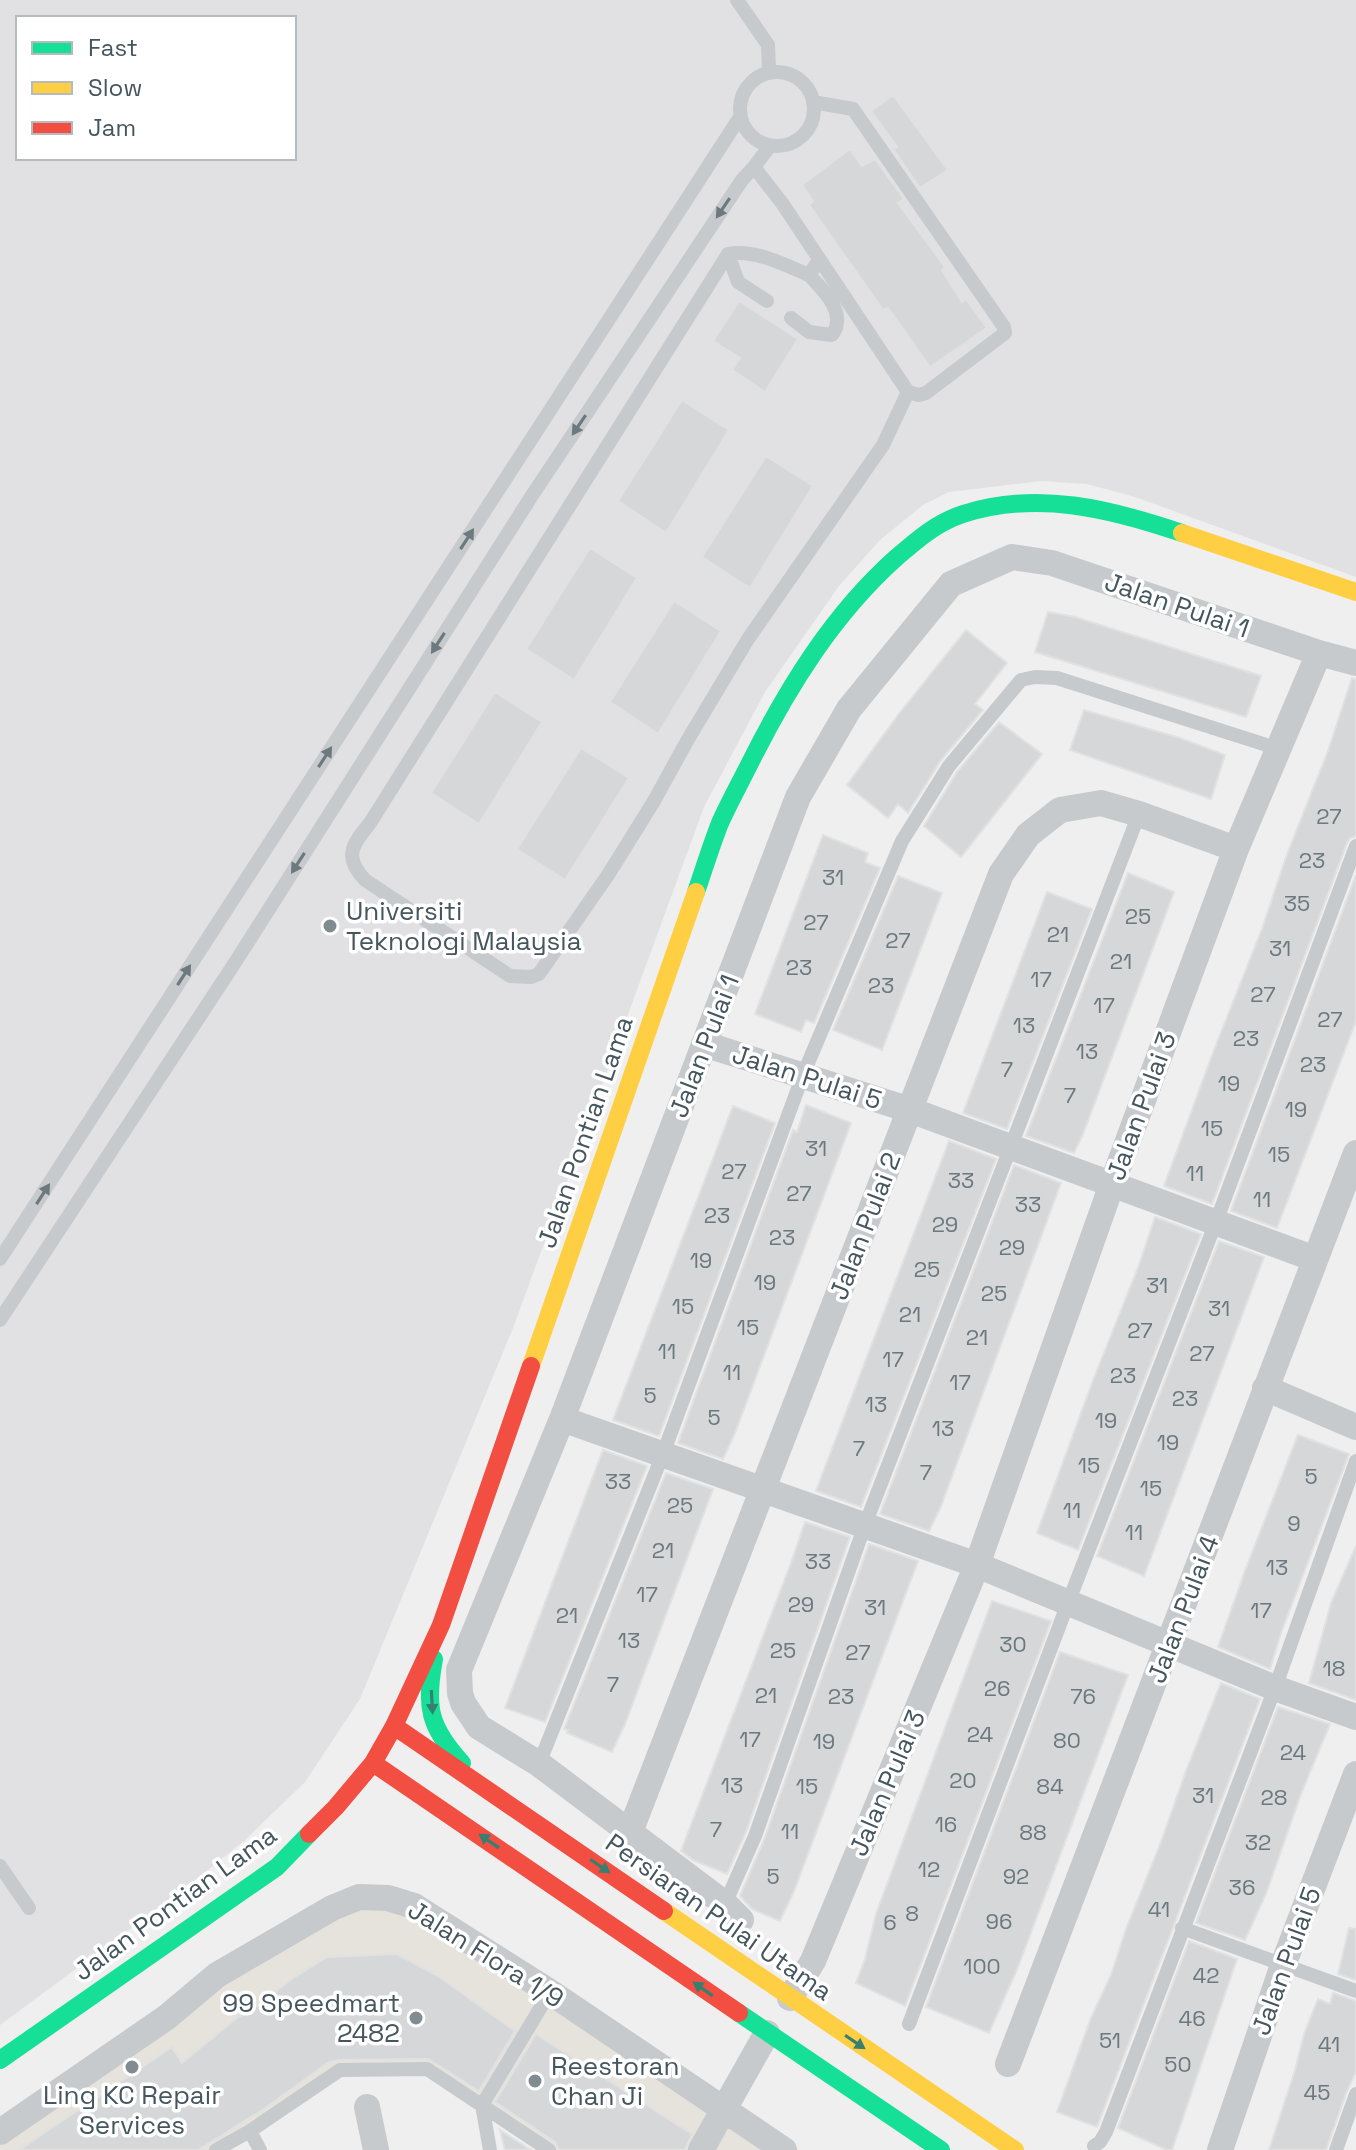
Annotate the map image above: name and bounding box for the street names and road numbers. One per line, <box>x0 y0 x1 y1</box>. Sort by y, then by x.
street label: Jalan Pulai 1 <box>1100 564 1254 646</box>
street label: Jalan Pulai 1 <box>661 970 747 1122</box>
street label: Jalan Pontian Lama <box>529 1012 641 1252</box>
street label: Jalan Pulai 3 <box>1098 1027 1184 1185</box>
street label: Jalan Pulai 5 <box>728 1037 886 1117</box>
street label: Jalan Pulai 2 <box>821 1147 909 1305</box>
street label: Jalan Pulai 4 <box>1139 1530 1227 1688</box>
street label: Jalan Pulai 3 <box>841 1705 933 1861</box>
street label: Jalan Pontian Lama <box>67 1818 283 1988</box>
street label: Persiaran Pulai Utama <box>599 1826 839 2008</box>
street label: Jalan Pulai 5 <box>1243 1882 1329 2040</box>
street label: Jalan Flora 1/9 <box>402 1893 570 2015</box>

